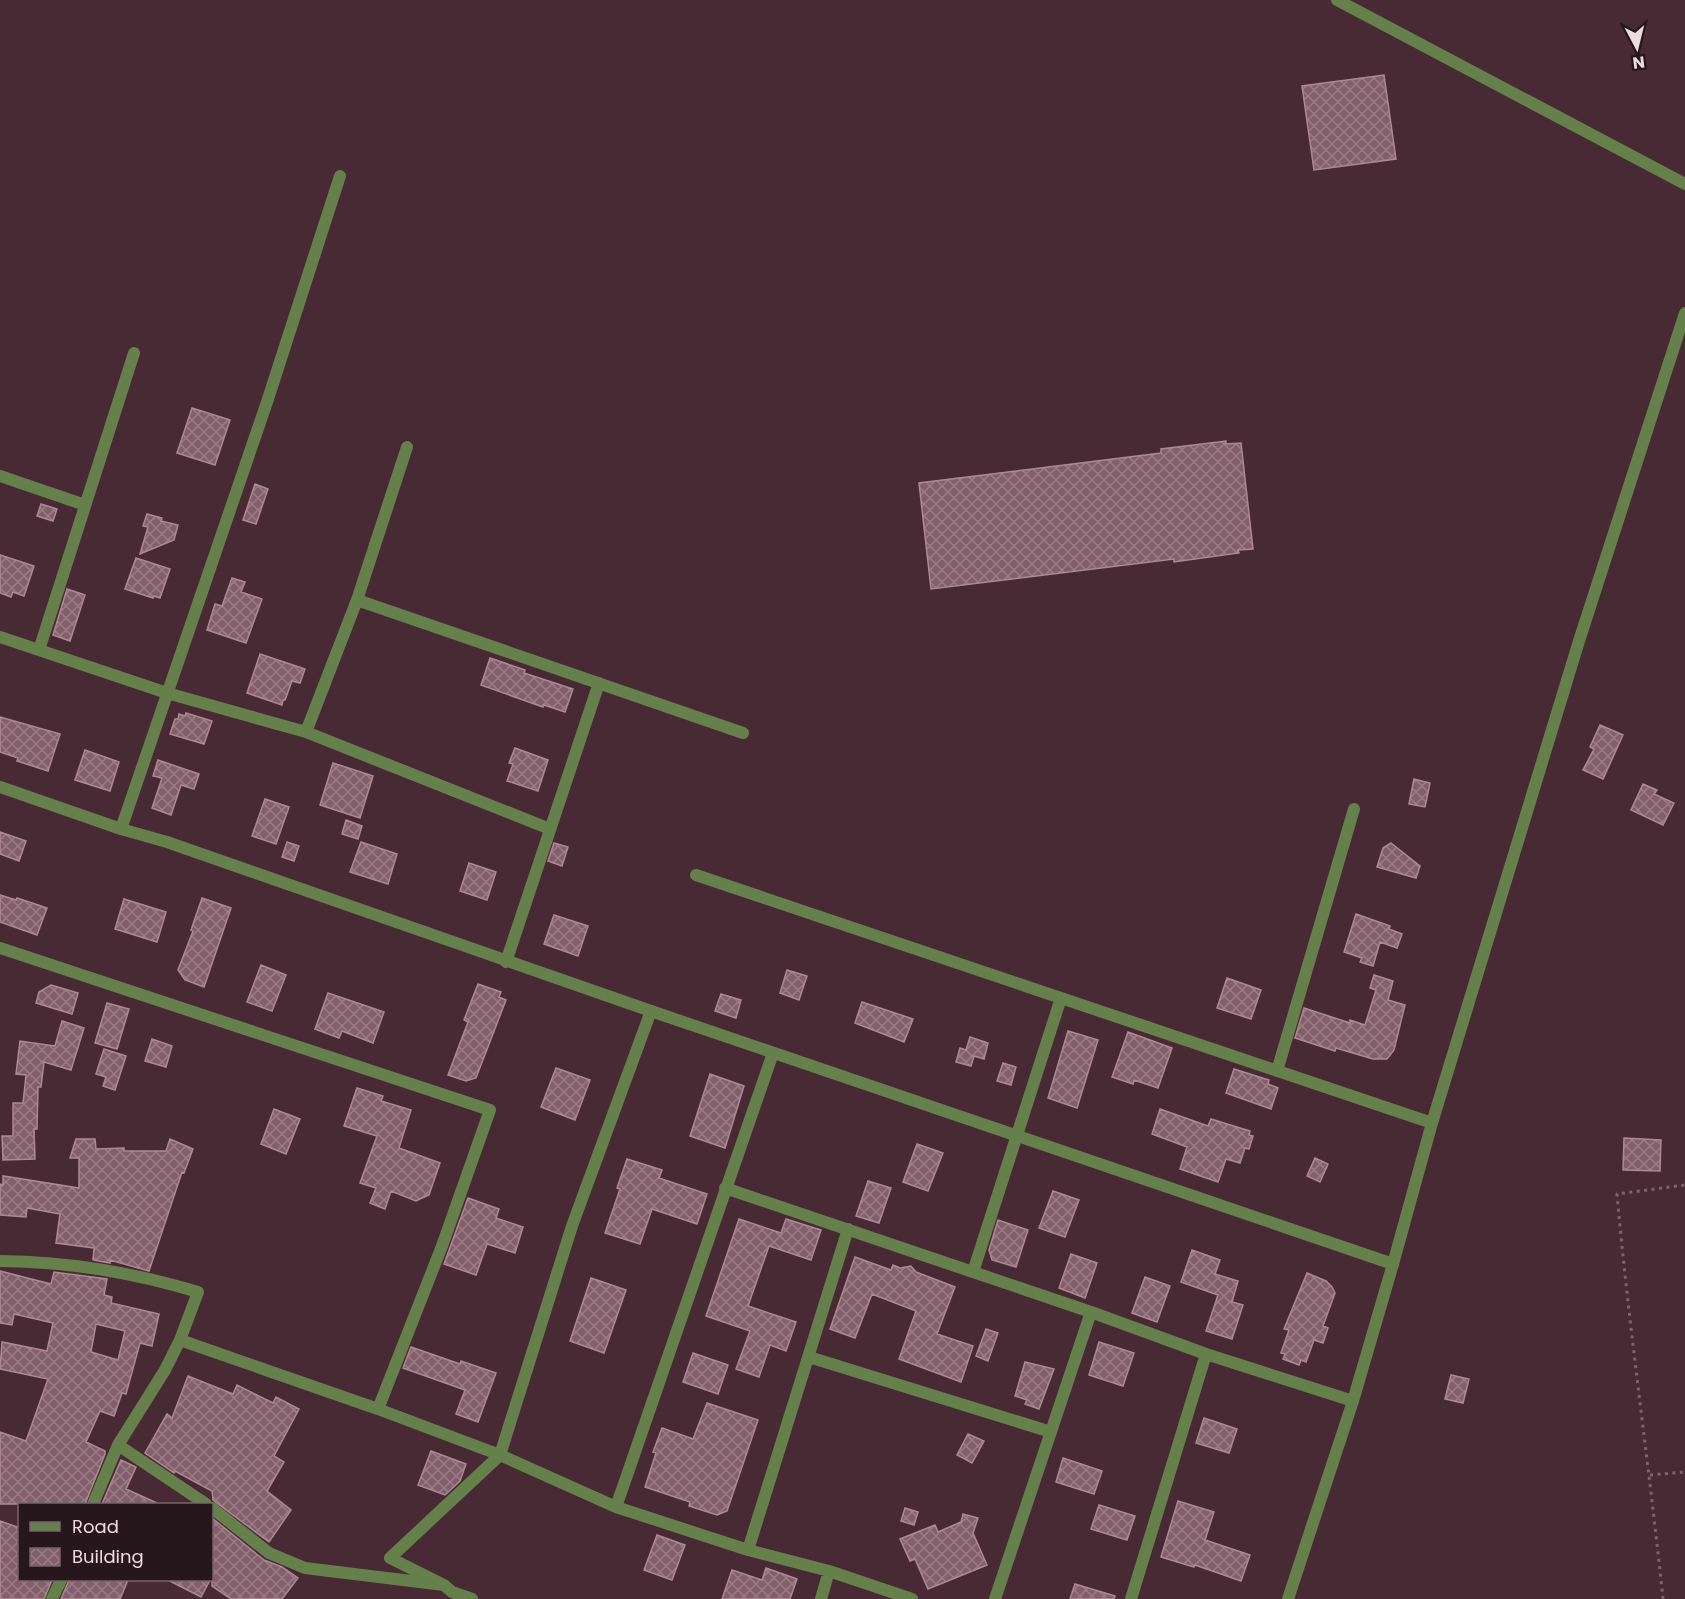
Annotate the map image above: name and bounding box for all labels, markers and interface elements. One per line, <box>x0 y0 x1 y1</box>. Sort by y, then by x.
north arrow <box>1607 18 1667 78</box>
text: N <box>1631 50 1646 75</box>
legend <box>18 1503 213 1581</box>
text: Road <box>72 1514 119 1539</box>
text: Building <box>72 1544 144 1569</box>

